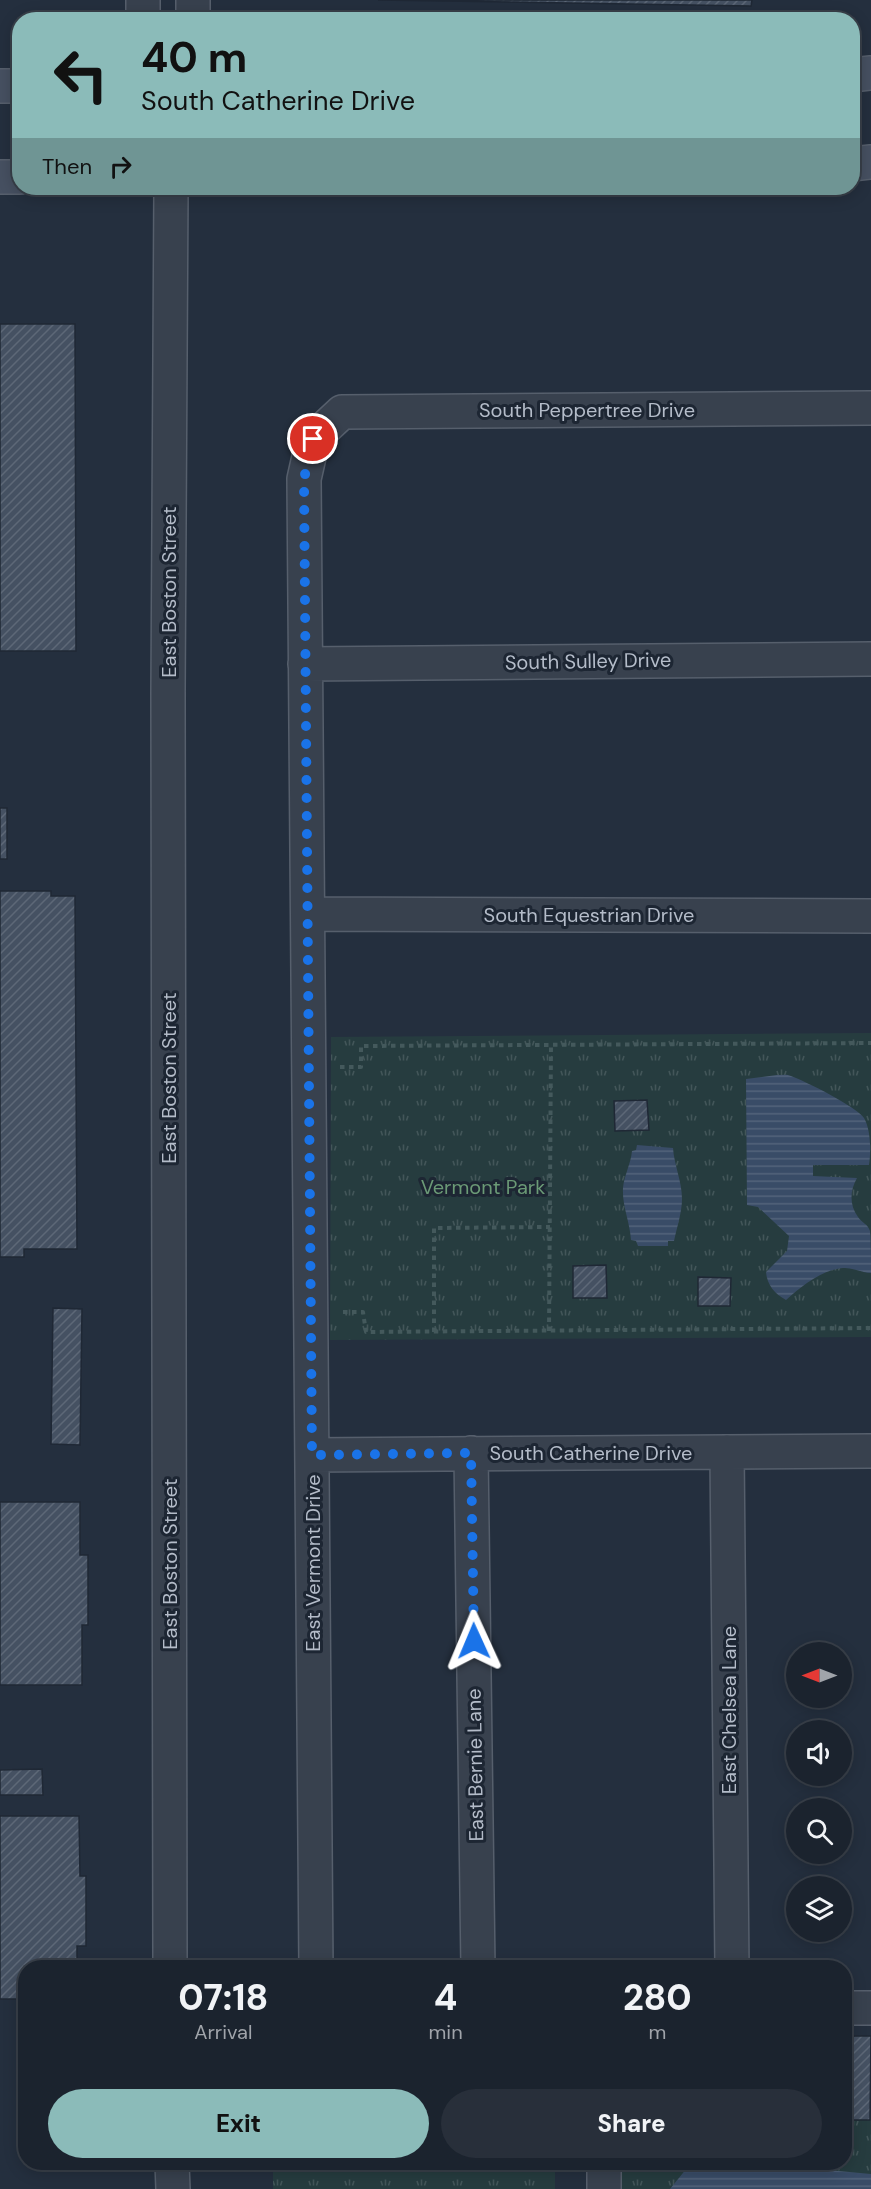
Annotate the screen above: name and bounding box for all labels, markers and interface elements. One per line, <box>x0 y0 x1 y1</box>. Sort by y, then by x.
text: 40 m <box>141 30 247 85</box>
icon: left <box>42 36 120 114</box>
text: South Catherine Drive <box>141 83 415 118</box>
icon: right <box>104 150 137 183</box>
text: Then <box>42 152 92 181</box>
street label: South Peppertree Drive <box>479 397 695 423</box>
pin <box>287 413 338 464</box>
icon: arrive <box>296 422 329 455</box>
street label: East Boston Street <box>156 506 182 678</box>
street label: South Sulley Drive <box>505 647 671 675</box>
street label: South Equestrian Drive <box>484 902 694 928</box>
street label: East Boston Street <box>156 992 182 1164</box>
park label: Vermont Park <box>421 1174 545 1200</box>
street label: South Catherine Drive <box>490 1440 692 1466</box>
street label: East Vermont Drive <box>300 1474 326 1652</box>
street label: East Boston Street <box>157 1478 183 1650</box>
position arrow <box>442 1609 506 1673</box>
street label: East Chelsea Lane <box>716 1626 742 1794</box>
north arrow <box>786 1642 852 1708</box>
map controls <box>786 1642 852 1942</box>
street label: East Bernie Lane <box>461 1688 489 1842</box>
button: sound <box>786 1720 852 1786</box>
button: search <box>786 1798 852 1864</box>
button: layers <box>786 1876 852 1942</box>
text: 07:18 <box>178 1974 268 2021</box>
text: 4 <box>434 1974 457 2021</box>
text: 280 <box>623 1974 692 2021</box>
text: Arrival <box>194 2019 252 2045</box>
text: min <box>429 2019 463 2045</box>
text: m <box>648 2019 666 2045</box>
button: Exit <box>48 2089 429 2158</box>
button: Share <box>441 2089 822 2158</box>

